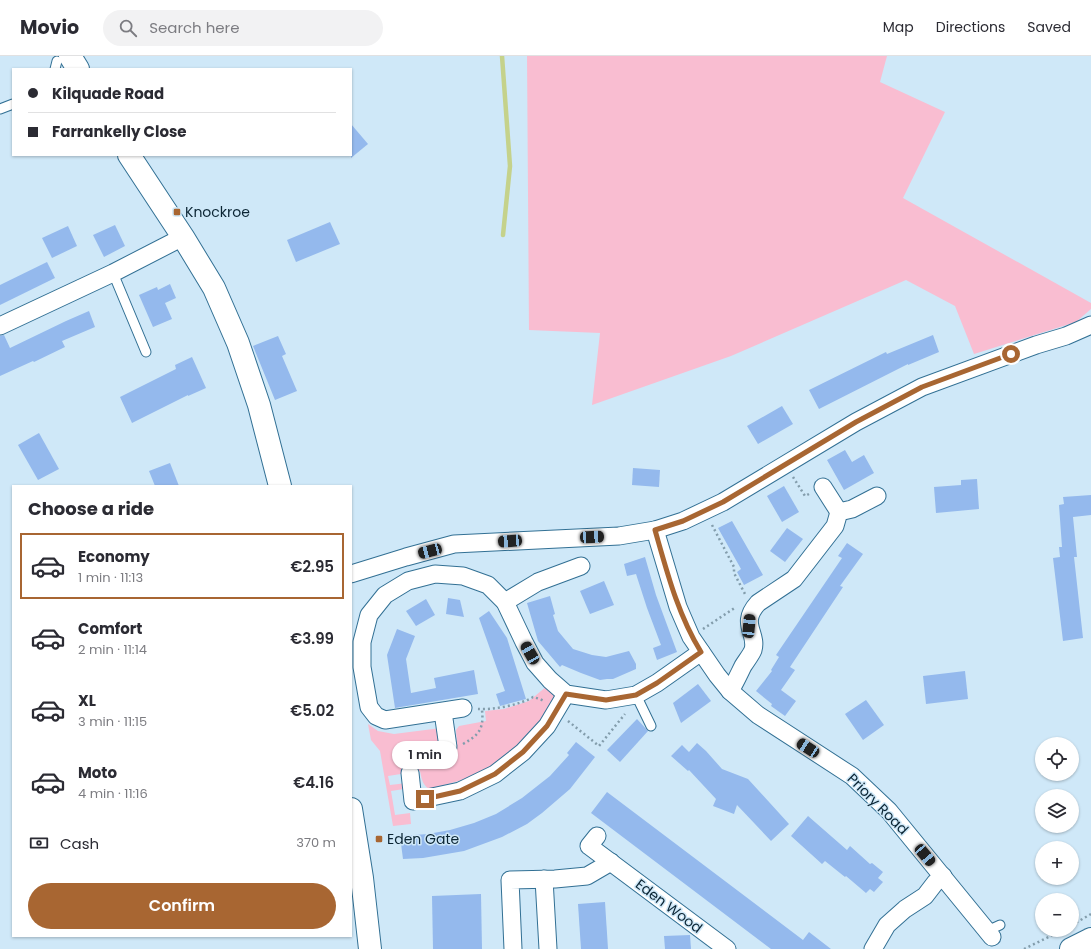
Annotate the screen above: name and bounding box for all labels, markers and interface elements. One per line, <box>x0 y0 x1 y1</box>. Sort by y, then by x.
search box <box>103 10 383 46</box>
text: Movio <box>20 14 79 41</box>
icon: search <box>117 17 139 39</box>
text: Search here <box>149 17 240 38</box>
text: Map <box>883 17 914 37</box>
text: Directions <box>936 17 1005 37</box>
text: Saved <box>1027 17 1071 37</box>
text: Kilquade Road <box>52 83 164 104</box>
text: Farrankelly Close <box>52 121 187 142</box>
place label: Knockroe <box>185 202 250 222</box>
marker: Knockroe <box>172 207 182 217</box>
route start <box>1002 345 1020 363</box>
text: Choose a ride <box>28 496 154 521</box>
car <box>580 530 604 544</box>
car <box>498 534 522 548</box>
car <box>417 542 443 560</box>
text: Economy <box>78 546 150 567</box>
icon: car <box>30 548 66 584</box>
text: €2.95 <box>290 556 334 577</box>
text: 1 min · 11:13 <box>78 568 143 587</box>
car <box>742 614 756 638</box>
text: Comfort <box>78 618 142 639</box>
icon: car <box>30 620 66 656</box>
text: €3.99 <box>290 628 334 649</box>
text: 2 min · 11:14 <box>78 640 147 659</box>
car <box>519 640 541 666</box>
text: XL <box>78 690 96 711</box>
icon: car <box>30 692 66 728</box>
text: €5.02 <box>290 700 334 721</box>
text: 3 min · 11:15 <box>78 712 147 731</box>
car <box>795 736 821 760</box>
map controls <box>1035 737 1079 937</box>
button: locate <box>1035 737 1079 781</box>
callout: 1 min <box>392 741 458 769</box>
text: 1 min <box>408 745 442 764</box>
text: Moto <box>78 762 117 783</box>
icon: car <box>30 764 66 800</box>
street label: Priory Road <box>843 769 913 839</box>
text: €4.16 <box>293 772 334 793</box>
text: 4 min · 11:16 <box>78 784 148 803</box>
button: layers <box>1035 789 1079 833</box>
route end <box>416 790 434 808</box>
place label: Eden Gate <box>387 829 459 849</box>
icon: cash <box>28 832 50 854</box>
text: Cash <box>60 833 99 854</box>
text: 370 m <box>296 833 336 852</box>
marker: Eden Gate <box>374 834 384 844</box>
button: + <box>1035 841 1079 885</box>
car <box>913 842 937 868</box>
street label: Eden Wood <box>631 874 707 938</box>
button: Confirm <box>28 883 336 929</box>
button: − <box>1035 893 1079 937</box>

